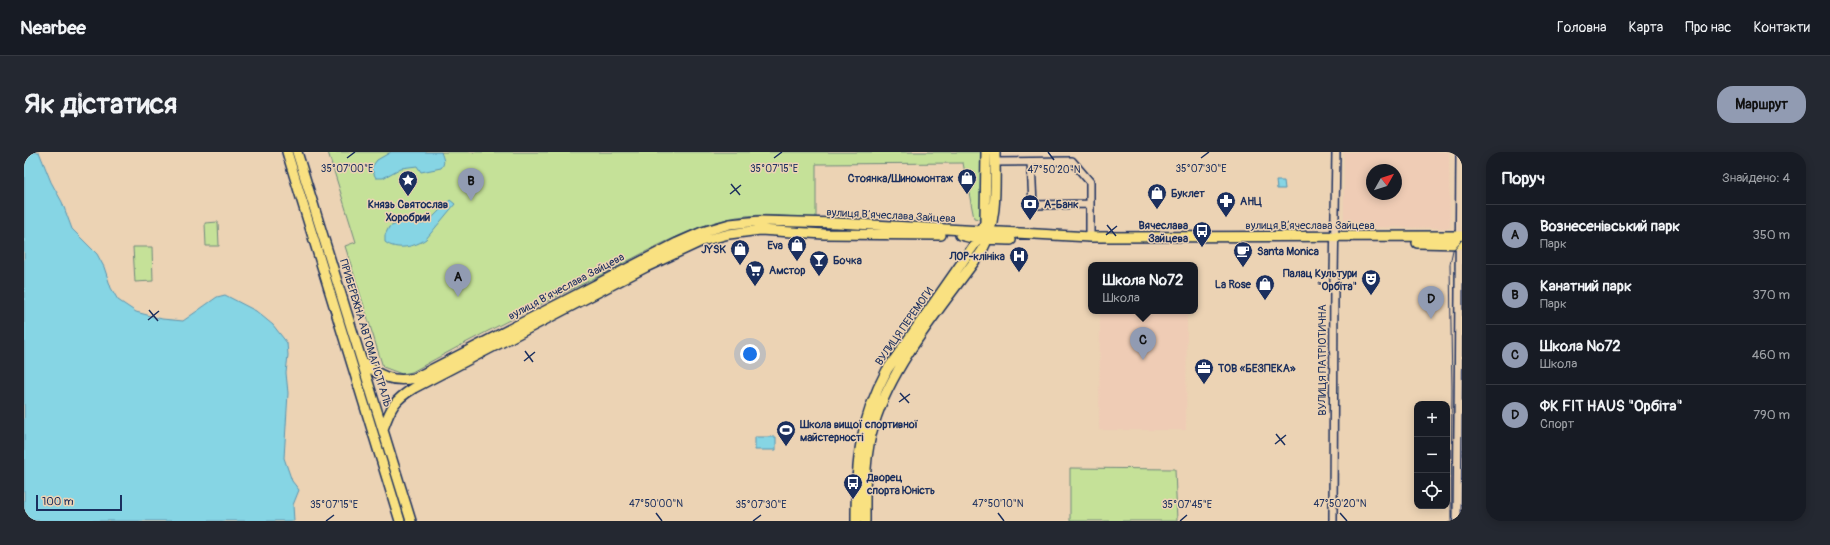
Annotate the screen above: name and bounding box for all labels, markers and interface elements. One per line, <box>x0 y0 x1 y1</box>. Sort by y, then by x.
text: Nearbee <box>20 16 86 40</box>
text: Головна <box>1557 19 1607 36</box>
text: Карта <box>1629 19 1663 36</box>
text: Про нас <box>1685 19 1731 36</box>
text: Контакти <box>1753 19 1810 36</box>
button: Маршрут <box>1717 86 1806 123</box>
text: Як дістатися <box>24 87 177 122</box>
text: 35°07'00"E <box>321 163 373 175</box>
text: 35°07'15"E <box>750 163 798 175</box>
text: 35°07'30"E <box>1175 163 1227 175</box>
text: 47°50'20"N <box>1028 164 1081 176</box>
north arrow <box>1366 164 1402 200</box>
shop icon: Стоянка/Шиномонтаж <box>956 167 978 195</box>
pin: B <box>458 168 484 201</box>
text: Поруч <box>1502 168 1545 189</box>
place icon: Князь Святослав Хоробрий <box>397 169 419 197</box>
text: Знайдено: 4 <box>1722 170 1790 186</box>
place label: Стоянка/Шиномонтаж <box>848 172 954 185</box>
shop icon: Буклет <box>1146 182 1168 210</box>
place label: Буклет <box>1171 187 1205 200</box>
pharmacy icon: АНЦ <box>1215 190 1237 218</box>
bank icon: А-Банк <box>1019 193 1041 221</box>
place label: АНЦ <box>1240 195 1262 208</box>
place label: Князь Святослав Хоробрий <box>368 198 449 224</box>
place label: А-Банк <box>1044 198 1079 211</box>
street label: вулиця Вʼячеслава Зайцева <box>826 206 956 225</box>
text: Вознесенівський парк <box>1540 217 1680 236</box>
place label: Вячеслава Зайцева <box>1139 219 1188 245</box>
street label: вулиця Вʼячеслава Зайцева <box>1245 219 1375 232</box>
bus stop icon: Вячеслава Зайцева <box>1191 220 1213 248</box>
text: A <box>1511 227 1519 243</box>
text: 350 m <box>1752 227 1790 243</box>
shop icon: Eva <box>786 234 808 262</box>
text: Парк <box>1540 236 1567 252</box>
shop icon: JYSK <box>729 238 751 266</box>
place label: Eva <box>767 239 783 252</box>
cafe icon: Santa Monica <box>1232 240 1254 268</box>
place label: JYSK <box>701 243 726 256</box>
hospital icon: ЛОР-клініка <box>1008 245 1030 273</box>
place label: Santa Monica <box>1257 245 1319 258</box>
bar icon: Бочка <box>808 249 830 277</box>
street label: вулиця Вʼячеслава Зайцева <box>506 250 626 323</box>
place label: ЛОР-клініка <box>949 250 1005 263</box>
place label: Бочка <box>833 254 862 267</box>
street label: ПРИБЕРЕЖНА АВТОМАГІСТРАЛЬ <box>337 258 394 409</box>
supermarket icon: Амстор <box>744 259 766 287</box>
popup <box>1088 262 1198 314</box>
pin: A <box>445 264 471 297</box>
place label: Амстор <box>769 264 805 277</box>
place label: Палац Культури "Орбіта" <box>1283 267 1357 293</box>
theatre icon: Палац Культури "Орбіта" <box>1360 268 1382 296</box>
text: Школа №72 <box>1103 271 1183 290</box>
shop icon: La Rose <box>1254 273 1276 301</box>
text: Канатний парк <box>1540 277 1632 296</box>
place label: La Rose <box>1215 278 1252 291</box>
street label: ВУЛИЦЯ ПЕРЕМОГИ <box>872 284 937 368</box>
pin: D <box>1418 286 1444 319</box>
text: B <box>1511 287 1519 303</box>
text: 370 m <box>1753 287 1790 303</box>
text: Школа <box>1103 290 1140 306</box>
text: Парк <box>1540 296 1567 312</box>
street label: ВУЛИЦЯ ПАТРІОТИЧНА <box>1316 304 1329 416</box>
pin: C <box>1130 327 1156 360</box>
text: Школа №72 <box>1540 337 1621 356</box>
your location <box>740 344 760 364</box>
text: C <box>1511 347 1519 363</box>
text: 460 m <box>1752 347 1790 363</box>
text: Школа <box>1540 356 1577 372</box>
office icon: ТОВ «БЕЗПЕКА» <box>1193 357 1215 385</box>
place label: ТОВ «БЕЗПЕКА» <box>1217 362 1296 375</box>
text: ФК FIT HAUS "Орбіта" <box>1540 397 1683 416</box>
map controls <box>1414 401 1450 509</box>
button: + <box>1414 401 1450 437</box>
text: D <box>1511 407 1519 423</box>
text: 790 m <box>1753 407 1790 423</box>
text: Спорт <box>1540 416 1574 432</box>
place label: Школа вищої спортивної майстерності <box>799 418 919 444</box>
sports icon: Школа вищої спортивної майстерності <box>775 419 797 447</box>
button: − <box>1414 437 1450 473</box>
place label: Дворец спорта Юність <box>866 471 935 497</box>
bus stop icon: Дворец спорта Юність <box>842 472 864 500</box>
button: locate <box>1414 473 1450 509</box>
scale bar <box>36 493 122 512</box>
text: 100 m <box>42 495 73 508</box>
text: 47°50'00"N <box>629 498 683 510</box>
text: 47°50'10"N <box>972 498 1024 510</box>
text: 47°50'20"N <box>1314 498 1367 510</box>
text: 35°07'15"E <box>310 499 358 511</box>
text: 35°07'30"E <box>735 499 787 511</box>
text: 35°07'45"E <box>1162 499 1212 511</box>

